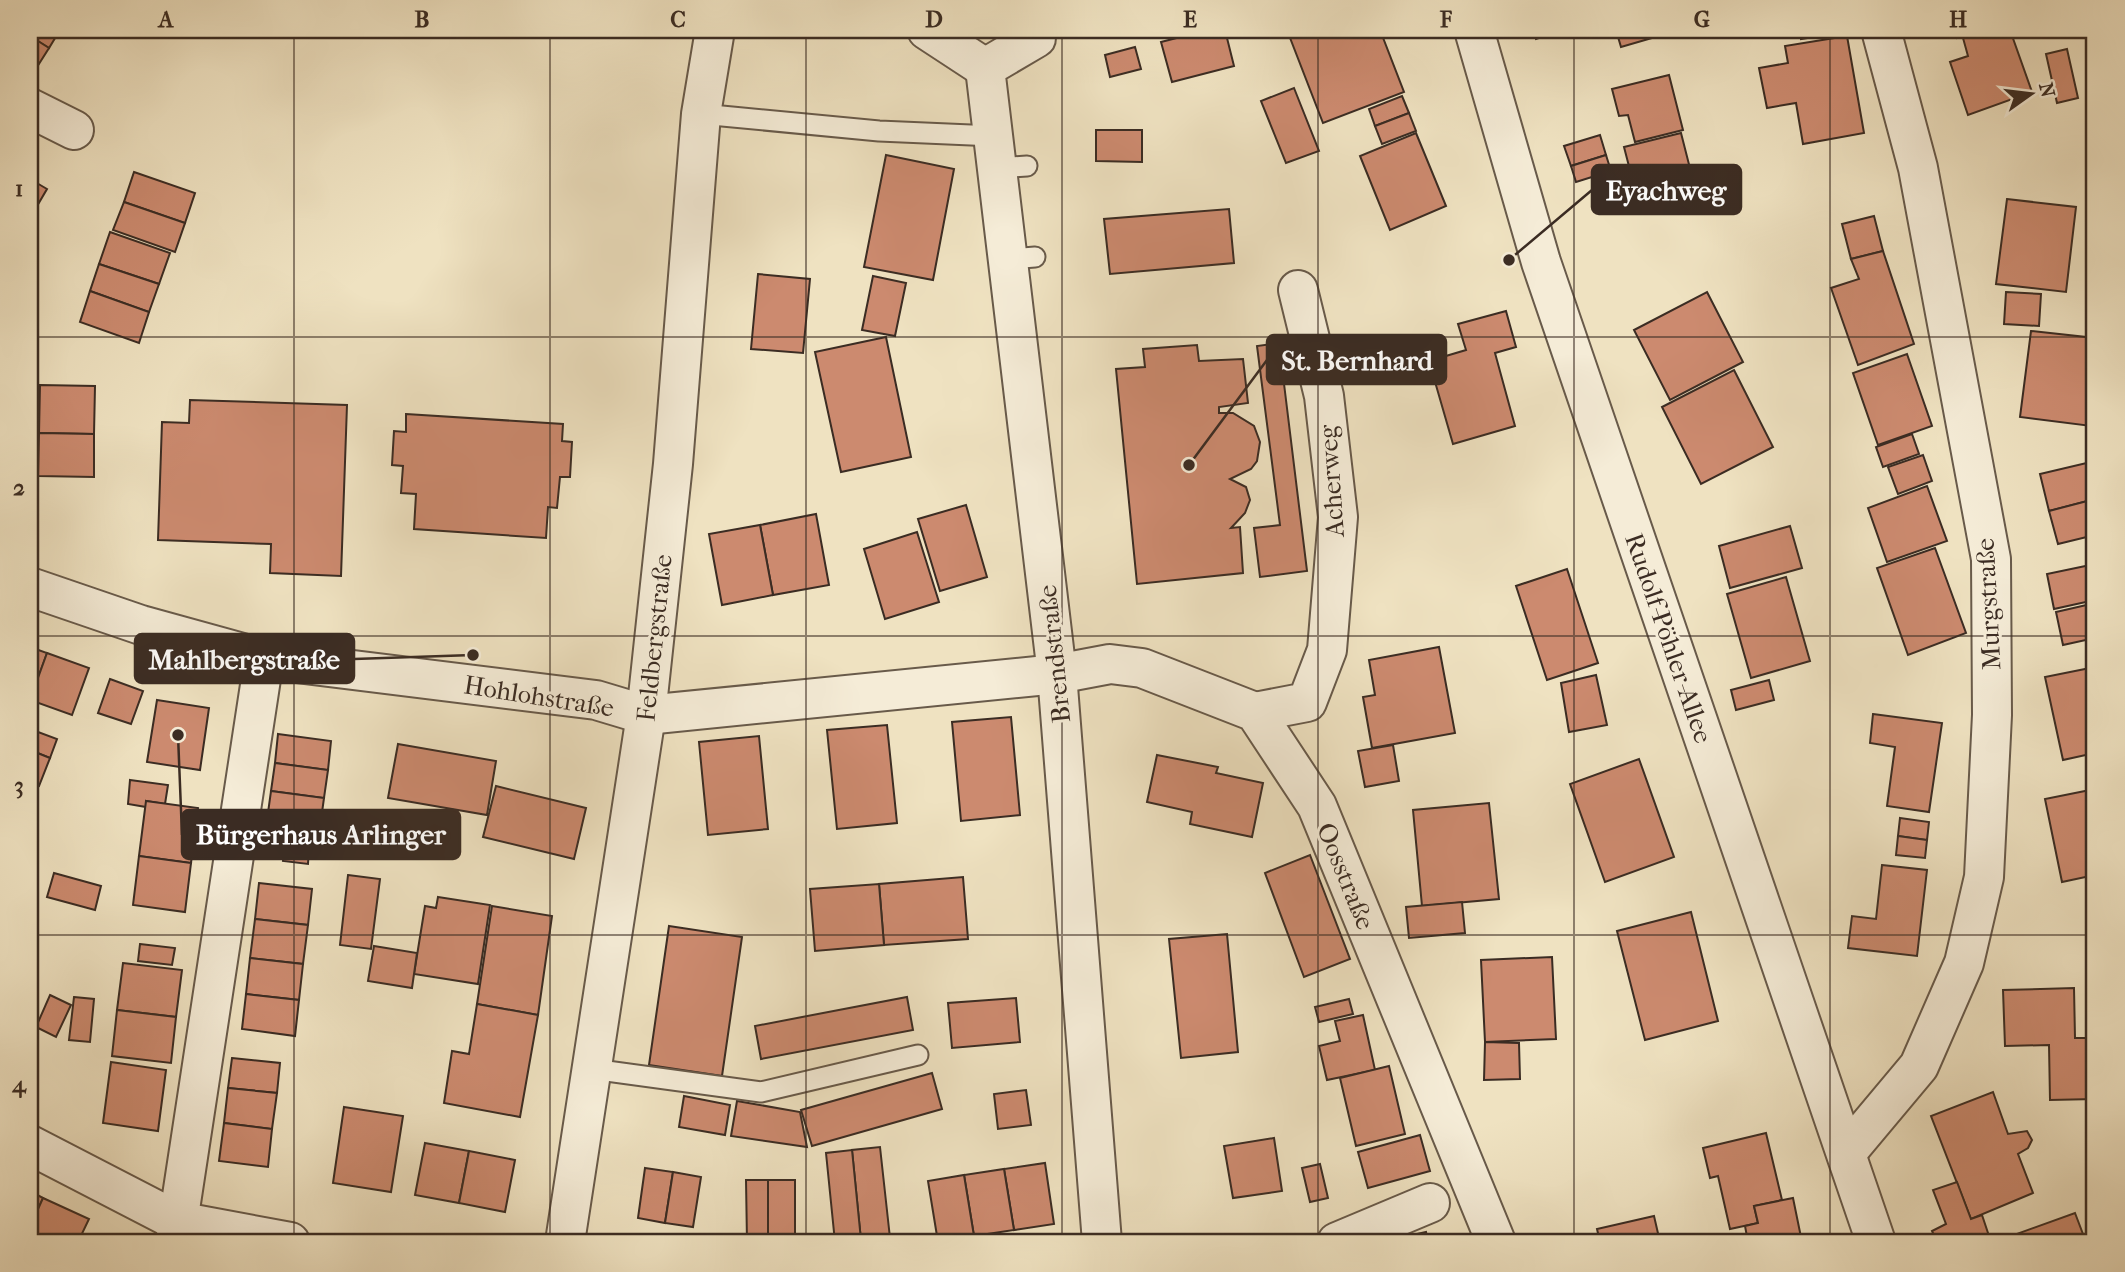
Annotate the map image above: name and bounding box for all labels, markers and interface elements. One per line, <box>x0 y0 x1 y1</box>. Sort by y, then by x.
text: A <box>157 6 175 33</box>
text: B <box>415 6 430 33</box>
text: C <box>670 6 686 33</box>
text: D <box>925 6 943 33</box>
text: E <box>1183 6 1197 33</box>
text: F <box>1439 6 1453 33</box>
text: G <box>1694 6 1710 33</box>
text: H <box>1949 6 1967 33</box>
north arrow <box>1996 60 2066 130</box>
text: N <box>2034 80 2059 100</box>
callout: Eyachweg <box>1592 165 1741 214</box>
text: Eyachweg <box>1606 174 1727 207</box>
text: 1 <box>15 175 23 202</box>
callout: St. Bernhard <box>1267 335 1446 384</box>
text: St. Bernhard <box>1281 344 1434 377</box>
street label: Acherweg <box>1312 423 1351 539</box>
text: 2 <box>13 474 25 501</box>
street label: Rudolf-Pöhler-Allee <box>1618 529 1719 747</box>
street label: Murgstraße <box>1970 537 2007 671</box>
street label: Feldbergstraße <box>630 553 679 723</box>
street label: Brendstraße <box>1032 583 1077 725</box>
callout: Mahlbergstraße <box>135 634 354 683</box>
text: Mahlbergstraße <box>148 643 340 676</box>
street label: Hohlohstraße <box>462 669 616 724</box>
text: 3 <box>14 772 24 799</box>
callout: Bürgerhaus Arlinger <box>182 810 460 859</box>
text: Bürgerhaus Arlinger <box>196 818 447 851</box>
street label: Oosstraße <box>1310 818 1381 934</box>
text: 4 <box>11 1071 27 1098</box>

